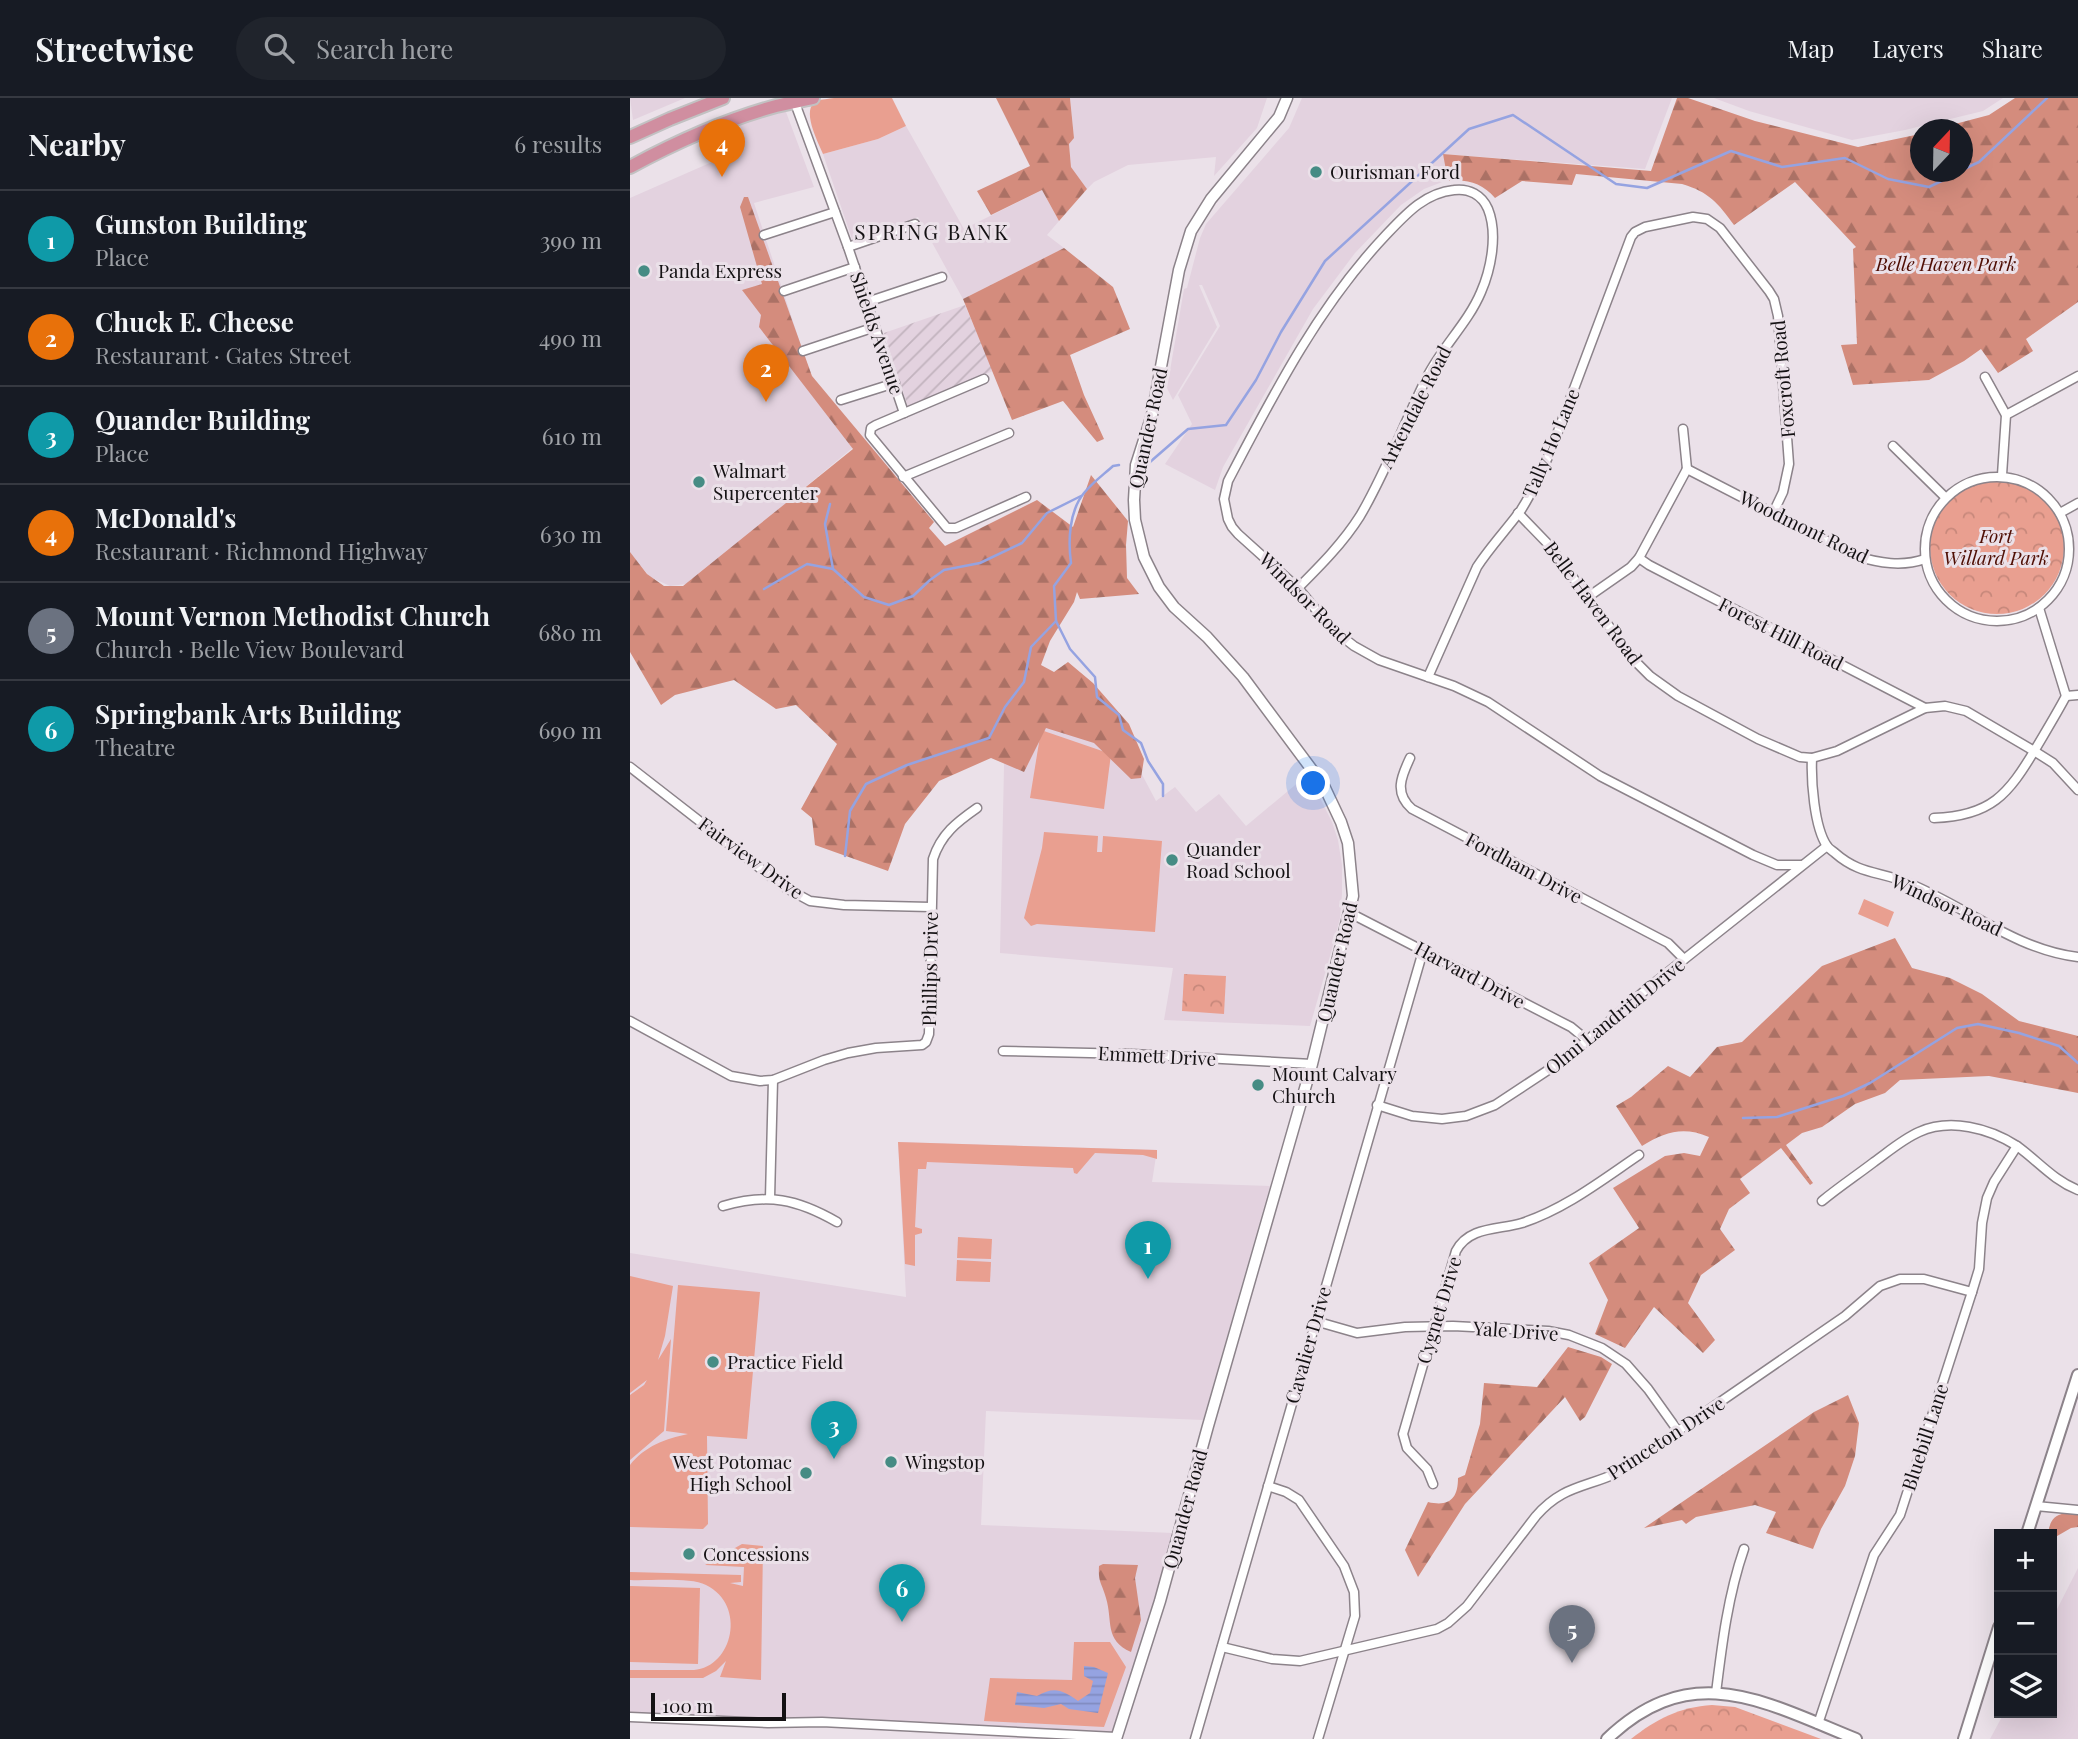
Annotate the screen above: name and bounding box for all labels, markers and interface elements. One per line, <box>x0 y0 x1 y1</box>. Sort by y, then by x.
search box <box>236 17 726 80</box>
text: Streetwise <box>35 26 194 70</box>
icon: search <box>260 29 298 67</box>
text: Search here <box>316 31 453 66</box>
text: Map <box>1788 32 1834 64</box>
text: Layers <box>1872 32 1944 64</box>
text: Share <box>1982 32 2043 64</box>
pin: 4 <box>699 119 745 177</box>
north arrow <box>1910 119 1973 182</box>
text: Nearby <box>28 124 126 164</box>
text: 6 results <box>514 128 602 159</box>
place label: Ourisman Ford <box>1330 158 1460 184</box>
marker: Ourisman Ford <box>1308 164 1324 180</box>
text: Gunston Building <box>95 206 307 241</box>
district label: SPRING BANK <box>854 217 1010 245</box>
text: 1 <box>47 224 55 255</box>
text: 390 m <box>540 224 602 255</box>
text: Place <box>95 241 149 272</box>
park label: Belle Haven Park <box>1875 250 2016 276</box>
place label: Panda Express <box>658 257 782 283</box>
marker: Panda Express <box>636 263 652 279</box>
street label: Shields Avenue <box>845 268 911 398</box>
text: Chuck E. Cheese <box>95 304 294 339</box>
street label: Foxcroft Road <box>1764 319 1800 439</box>
text: 2 <box>45 322 57 353</box>
text: 490 m <box>539 322 602 353</box>
text: Restaurant · Gates Street <box>95 339 351 370</box>
street label: Arkendale Road <box>1372 341 1456 473</box>
pin: 2 <box>743 344 789 402</box>
street label: Quander Road <box>1122 365 1172 490</box>
street label: Tally Ho Lane <box>1515 384 1585 501</box>
text: Quander Building <box>95 402 310 437</box>
text: 3 <box>45 420 57 451</box>
text: 610 m <box>542 420 602 451</box>
text: Place <box>95 437 149 468</box>
place label: Walmart Supercenter <box>712 457 819 505</box>
marker: Walmart Supercenter <box>691 474 707 490</box>
street label: Woodmont Road <box>1735 483 1873 569</box>
text: McDonald's <box>95 500 236 535</box>
text: 4 <box>45 518 57 549</box>
text: 630 m <box>540 518 602 549</box>
park label: Fort Willard Park <box>1943 522 2049 570</box>
text: Restaurant · Richmond Highway <box>95 535 428 566</box>
street label: Belle Haven Road <box>1539 535 1649 669</box>
street label: Windsor Road <box>1254 545 1357 649</box>
street label: Forest Hill Road <box>1715 590 1848 676</box>
text: Mount Vernon Methodist Church <box>95 598 490 633</box>
text: 5 <box>46 616 56 647</box>
text: 680 m <box>538 616 602 647</box>
text: Church · Belle View Boulevard <box>95 633 404 664</box>
text: Springbank Arts Building <box>95 696 401 731</box>
text: 6 <box>45 714 57 745</box>
text: 690 m <box>538 714 602 745</box>
text: Theatre <box>95 731 175 762</box>
your location <box>1296 766 1330 800</box>
street label: Fairview Drive <box>694 810 809 904</box>
street label: Fordham Drive <box>1462 825 1587 909</box>
place label: Quander Road School <box>1186 835 1291 883</box>
marker: Quander Road School <box>1164 852 1180 868</box>
street label: Windsor Road <box>1887 867 2007 941</box>
street label: Quander Road <box>1310 899 1362 1024</box>
street label: Phillips Drive <box>915 911 943 1027</box>
street label: Harvard Drive <box>1411 934 1530 1014</box>
street label: Olmi Landrith Drive <box>1539 951 1690 1080</box>
street label: Emmett Drive <box>1097 1039 1217 1071</box>
place label: Mount Calvary Church <box>1272 1060 1397 1108</box>
marker: Mount Calvary Church <box>1250 1077 1266 1093</box>
pin: 1 <box>1125 1221 1171 1279</box>
street label: Cygnet Drive <box>1409 1253 1467 1367</box>
street label: Cavalier Drive <box>1278 1283 1336 1406</box>
street label: Yale Drive <box>1471 1314 1560 1346</box>
place label: Practice Field <box>727 1348 843 1374</box>
marker: Practice Field <box>705 1354 721 1370</box>
street label: Bluebill Lane <box>1895 1380 1954 1494</box>
street label: Princeton Drive <box>1602 1389 1729 1485</box>
pin: 3 <box>811 1401 857 1459</box>
street label: Quander Road <box>1156 1446 1212 1571</box>
place label: West Potomac High School <box>672 1448 793 1496</box>
place label: Wingstop <box>904 1448 985 1474</box>
marker: Wingstop <box>883 1454 899 1470</box>
marker: West Potomac High School <box>798 1465 814 1481</box>
map controls <box>1994 1529 2057 1718</box>
button: + <box>1994 1529 2057 1592</box>
place label: Concessions <box>703 1540 809 1566</box>
marker: Concessions <box>681 1546 697 1562</box>
pin: 6 <box>879 1564 925 1622</box>
button: − <box>1994 1592 2057 1655</box>
pin: 5 <box>1549 1605 1595 1663</box>
button: layers <box>1994 1655 2057 1718</box>
scale bar <box>651 1690 786 1722</box>
text: 100 m <box>662 1692 713 1718</box>

